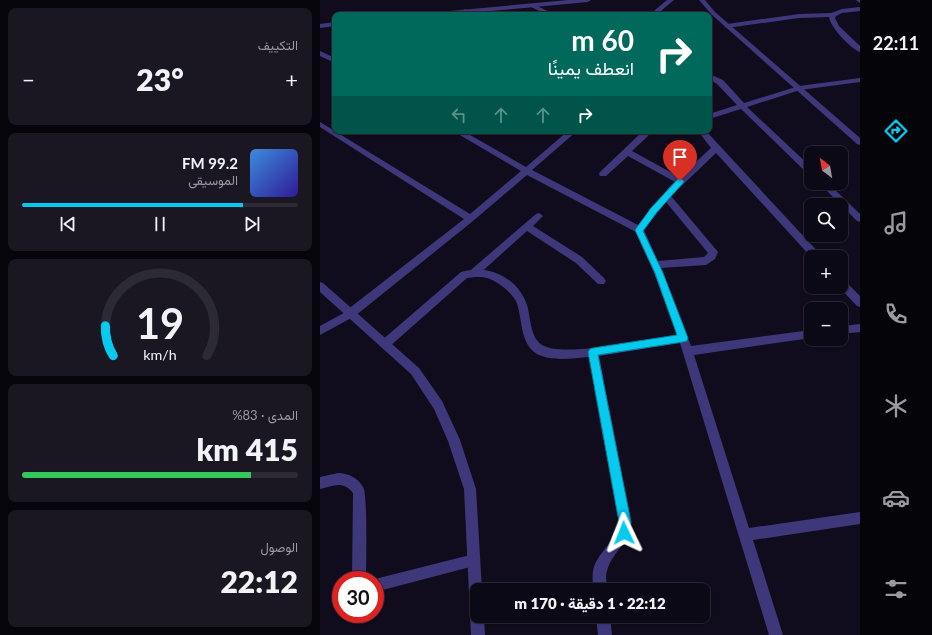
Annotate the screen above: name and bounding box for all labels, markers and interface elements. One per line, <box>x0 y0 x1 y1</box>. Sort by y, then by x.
text: 60 m <box>571 23 634 57</box>
icon: right <box>648 28 700 80</box>
text: 22:11 <box>873 32 919 54</box>
text: التكييف <box>258 37 298 53</box>
text: انعطف يمينًا <box>548 57 634 79</box>
text: 23° <box>136 61 184 97</box>
text: − <box>22 66 35 93</box>
text: + <box>285 66 298 93</box>
icon: left <box>448 104 470 126</box>
icon: ahead <box>490 104 512 126</box>
icon: ahead <box>532 104 554 126</box>
icon: right <box>574 104 596 126</box>
icon: directions <box>882 117 910 145</box>
pin <box>663 140 697 181</box>
icon: arrive <box>669 146 691 168</box>
north arrow <box>804 146 848 190</box>
map controls <box>804 146 848 346</box>
text: 99.2 FM <box>182 154 238 172</box>
text: الموسيقى <box>188 172 238 188</box>
button: search <box>804 198 848 242</box>
icon: music <box>882 209 910 237</box>
icon: previous <box>57 213 79 235</box>
icon: pause <box>149 213 171 235</box>
icon: next <box>241 213 263 235</box>
button: + <box>804 250 848 294</box>
text: 19 <box>136 297 184 347</box>
icon: phone <box>882 300 910 328</box>
button: − <box>804 302 848 346</box>
text: km/h <box>143 345 177 362</box>
icon: climate <box>882 392 910 420</box>
text: المدى · 83% <box>232 407 298 423</box>
text: 415 km <box>197 431 298 467</box>
icon: car <box>882 484 910 512</box>
position arrow <box>603 512 645 554</box>
text: الوصول <box>260 539 298 555</box>
text: 22:12 <box>220 563 298 599</box>
speed limit sign: 30 <box>332 571 384 623</box>
icon: filters <box>882 575 910 603</box>
text: 22:12 · 1 دقيقة · 170 m <box>514 594 666 612</box>

